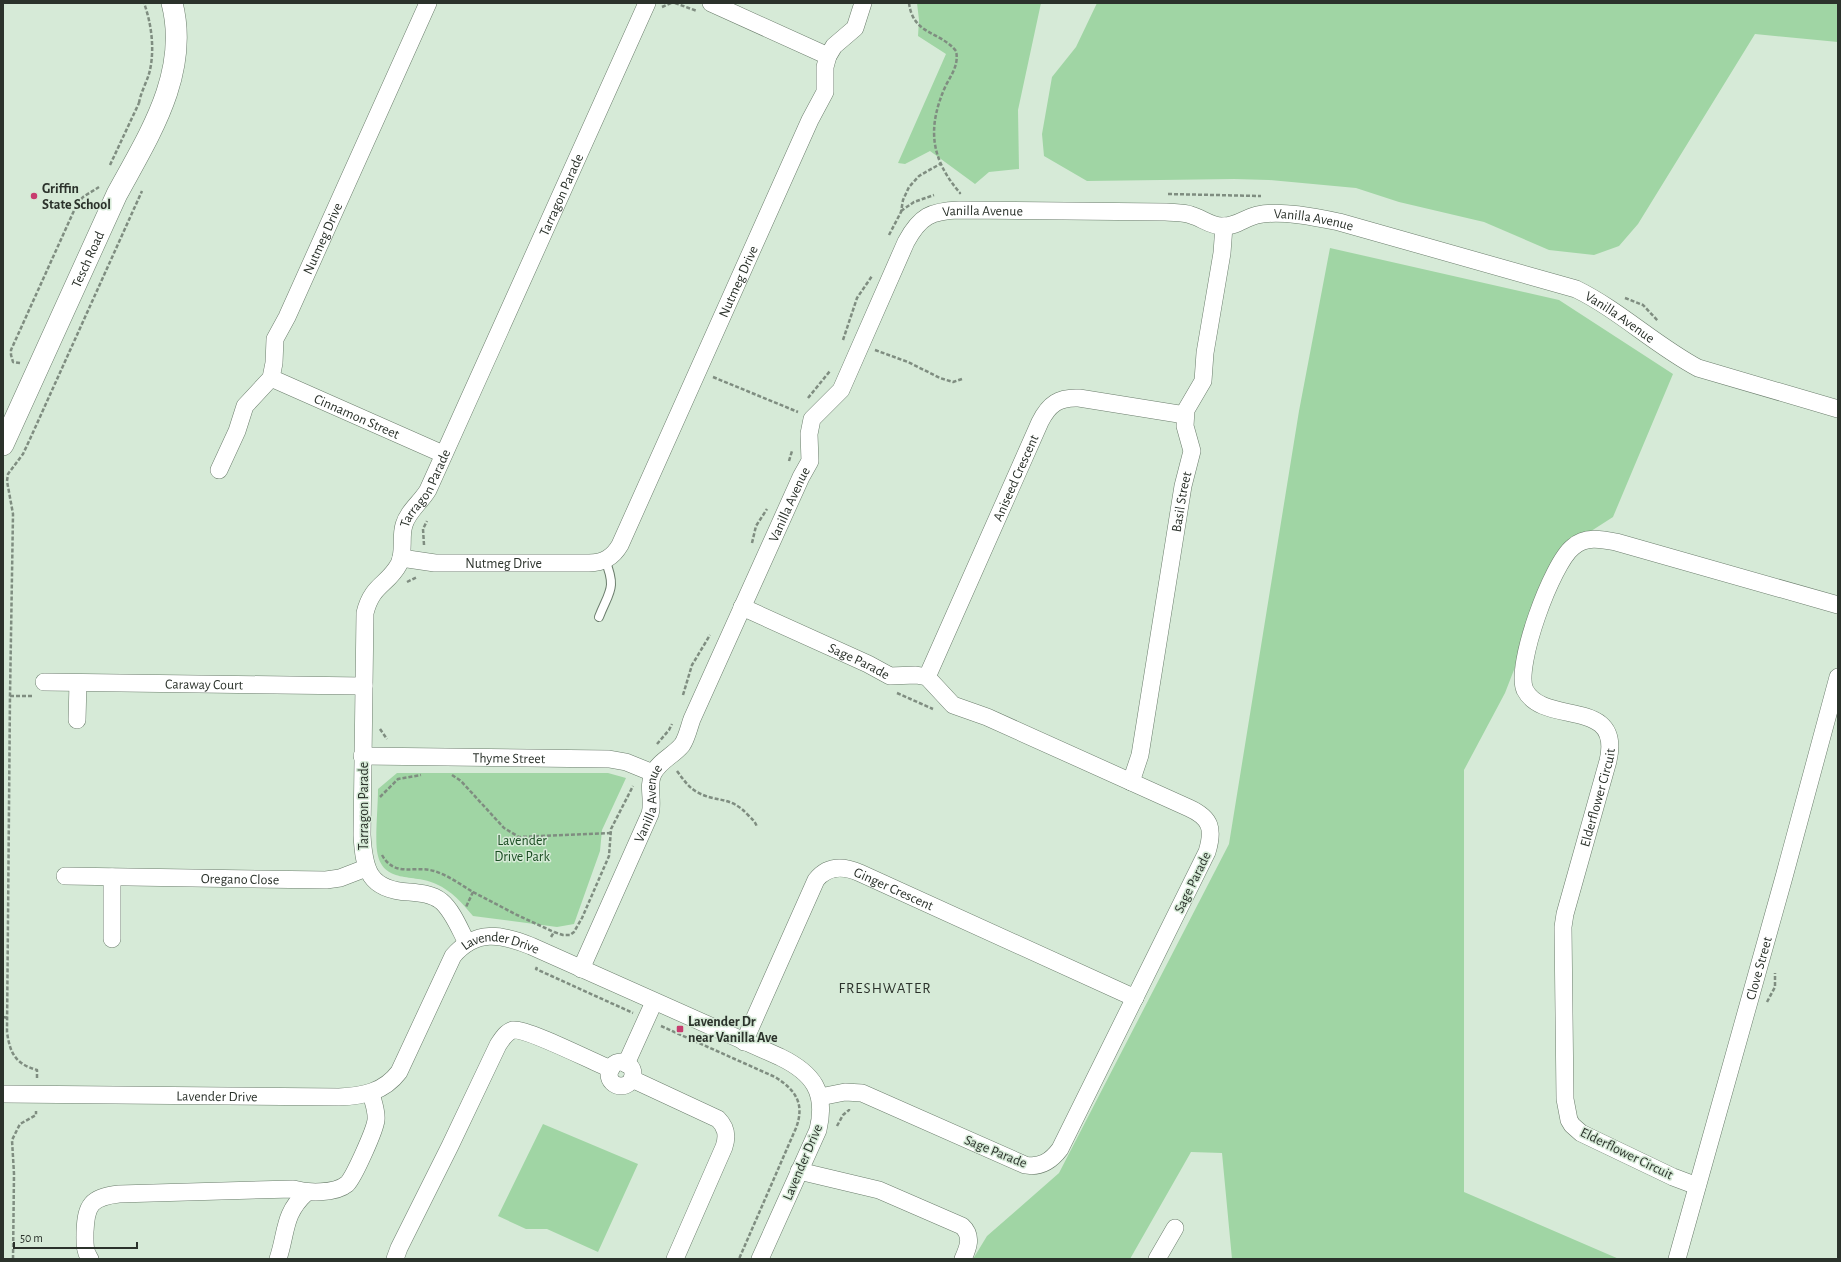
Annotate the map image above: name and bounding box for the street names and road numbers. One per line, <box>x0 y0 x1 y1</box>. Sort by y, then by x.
street label: Tarragon Parade <box>537 152 586 238</box>
street label: Nutmeg Drive <box>301 201 345 277</box>
street label: Vanilla Avenue <box>941 204 1023 219</box>
street label: Vanilla Avenue <box>1274 207 1355 234</box>
street label: Tesch Road <box>69 229 107 290</box>
street label: Nutmeg Drive <box>717 244 761 320</box>
street label: Vanilla Avenue <box>1583 289 1657 346</box>
street label: Cinnamon Street <box>312 392 402 442</box>
street label: Aniseed Crescent <box>991 432 1042 523</box>
street label: Tarragon Parade <box>398 447 453 529</box>
street label: Vanilla Avenue <box>767 465 813 544</box>
street label: Basil Street <box>1170 470 1195 533</box>
street label: Nutmeg Drive <box>465 557 542 571</box>
street label: Sage Parade <box>826 641 892 682</box>
street label: Caraway Court <box>165 678 244 692</box>
street label: Elderflower Circuit <box>1578 747 1618 848</box>
street label: Thyme Street <box>473 751 546 766</box>
street label: Tarragon Parade <box>357 762 371 850</box>
street label: Vanilla Avenue <box>632 762 665 845</box>
street label: Sage Parade <box>1172 850 1214 915</box>
street label: Ginger Crescent <box>852 865 936 914</box>
street label: Oregano Close <box>201 872 279 887</box>
street label: Lavender Drive <box>459 930 541 957</box>
street label: Clove Street <box>1744 935 1775 1002</box>
street label: Lavender Drive <box>176 1090 258 1104</box>
street label: Lavender Drive <box>781 1122 825 1202</box>
street label: Elderflower Circuit <box>1578 1125 1676 1183</box>
street label: Sage Parade <box>962 1133 1029 1171</box>

